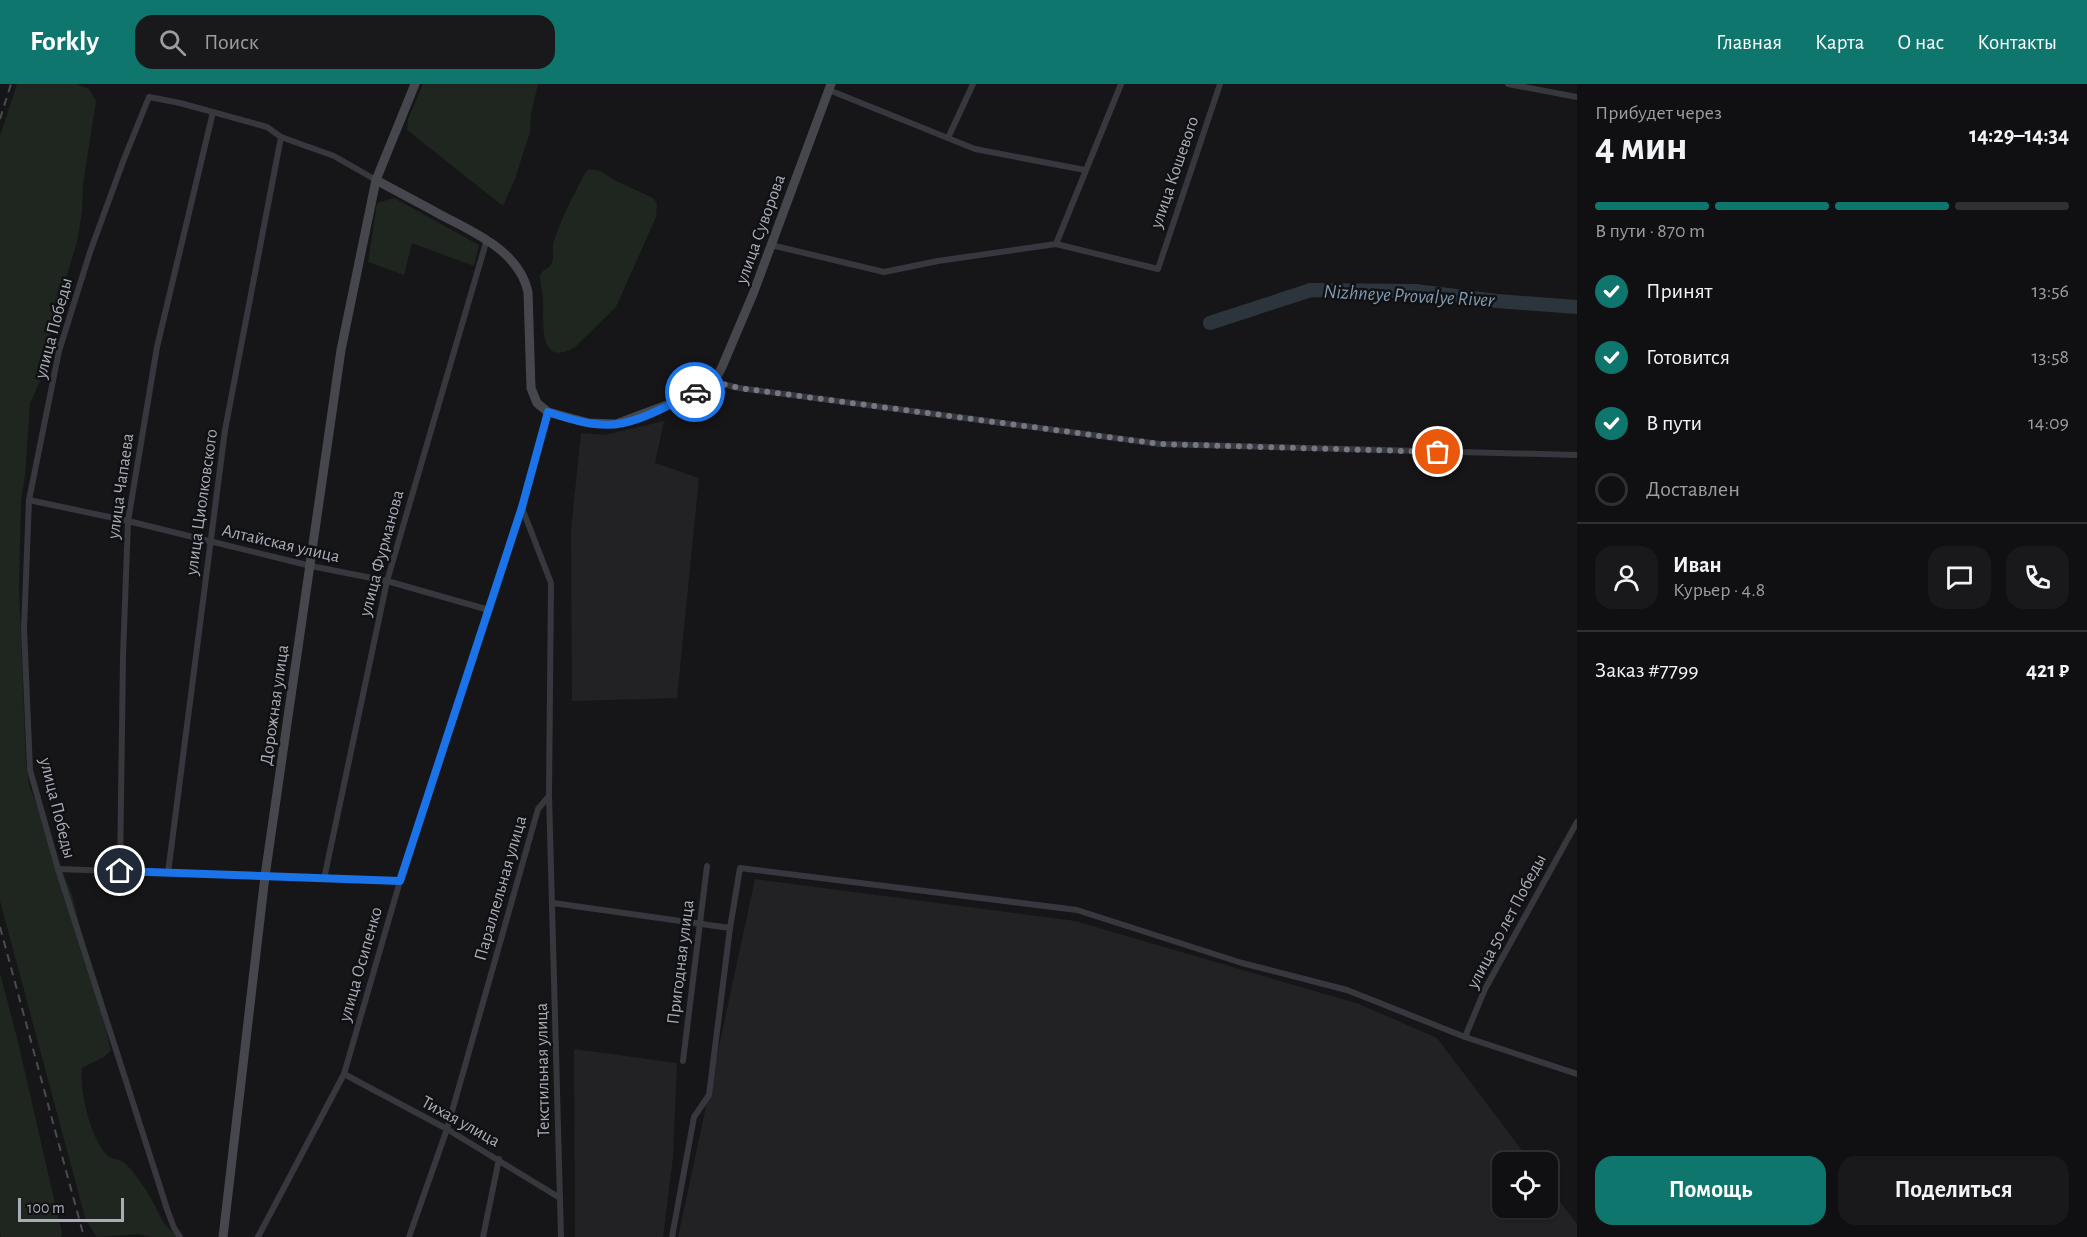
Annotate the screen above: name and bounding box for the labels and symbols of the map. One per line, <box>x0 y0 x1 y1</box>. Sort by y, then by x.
street label: улица Кошевого <box>1147 114 1202 231</box>
street label: улица Суворова <box>733 172 789 287</box>
street label: улица Победы <box>31 276 76 381</box>
water label: Nizhneye Provalye River <box>1323 282 1495 310</box>
courier <box>665 362 725 422</box>
pin <box>1412 426 1463 477</box>
street label: улица Циолковского <box>183 428 221 577</box>
street label: улица Чапаева <box>105 432 137 541</box>
street label: улица Фурманова <box>356 488 407 619</box>
street label: Алтайская улица <box>220 522 341 566</box>
street label: Дорожная улица <box>258 644 292 767</box>
street label: улица Победы <box>36 755 79 861</box>
street label: Параллельная улица <box>472 814 530 963</box>
pin <box>94 845 145 896</box>
street label: улица 50 лет Победы <box>1462 851 1550 993</box>
street label: Пригодная улица <box>664 899 698 1025</box>
street label: улица Осипенко <box>336 905 386 1025</box>
street label: Текстильная улица <box>533 1003 553 1137</box>
street label: Тихая улица <box>418 1093 503 1151</box>
scale bar <box>18 1195 124 1222</box>

